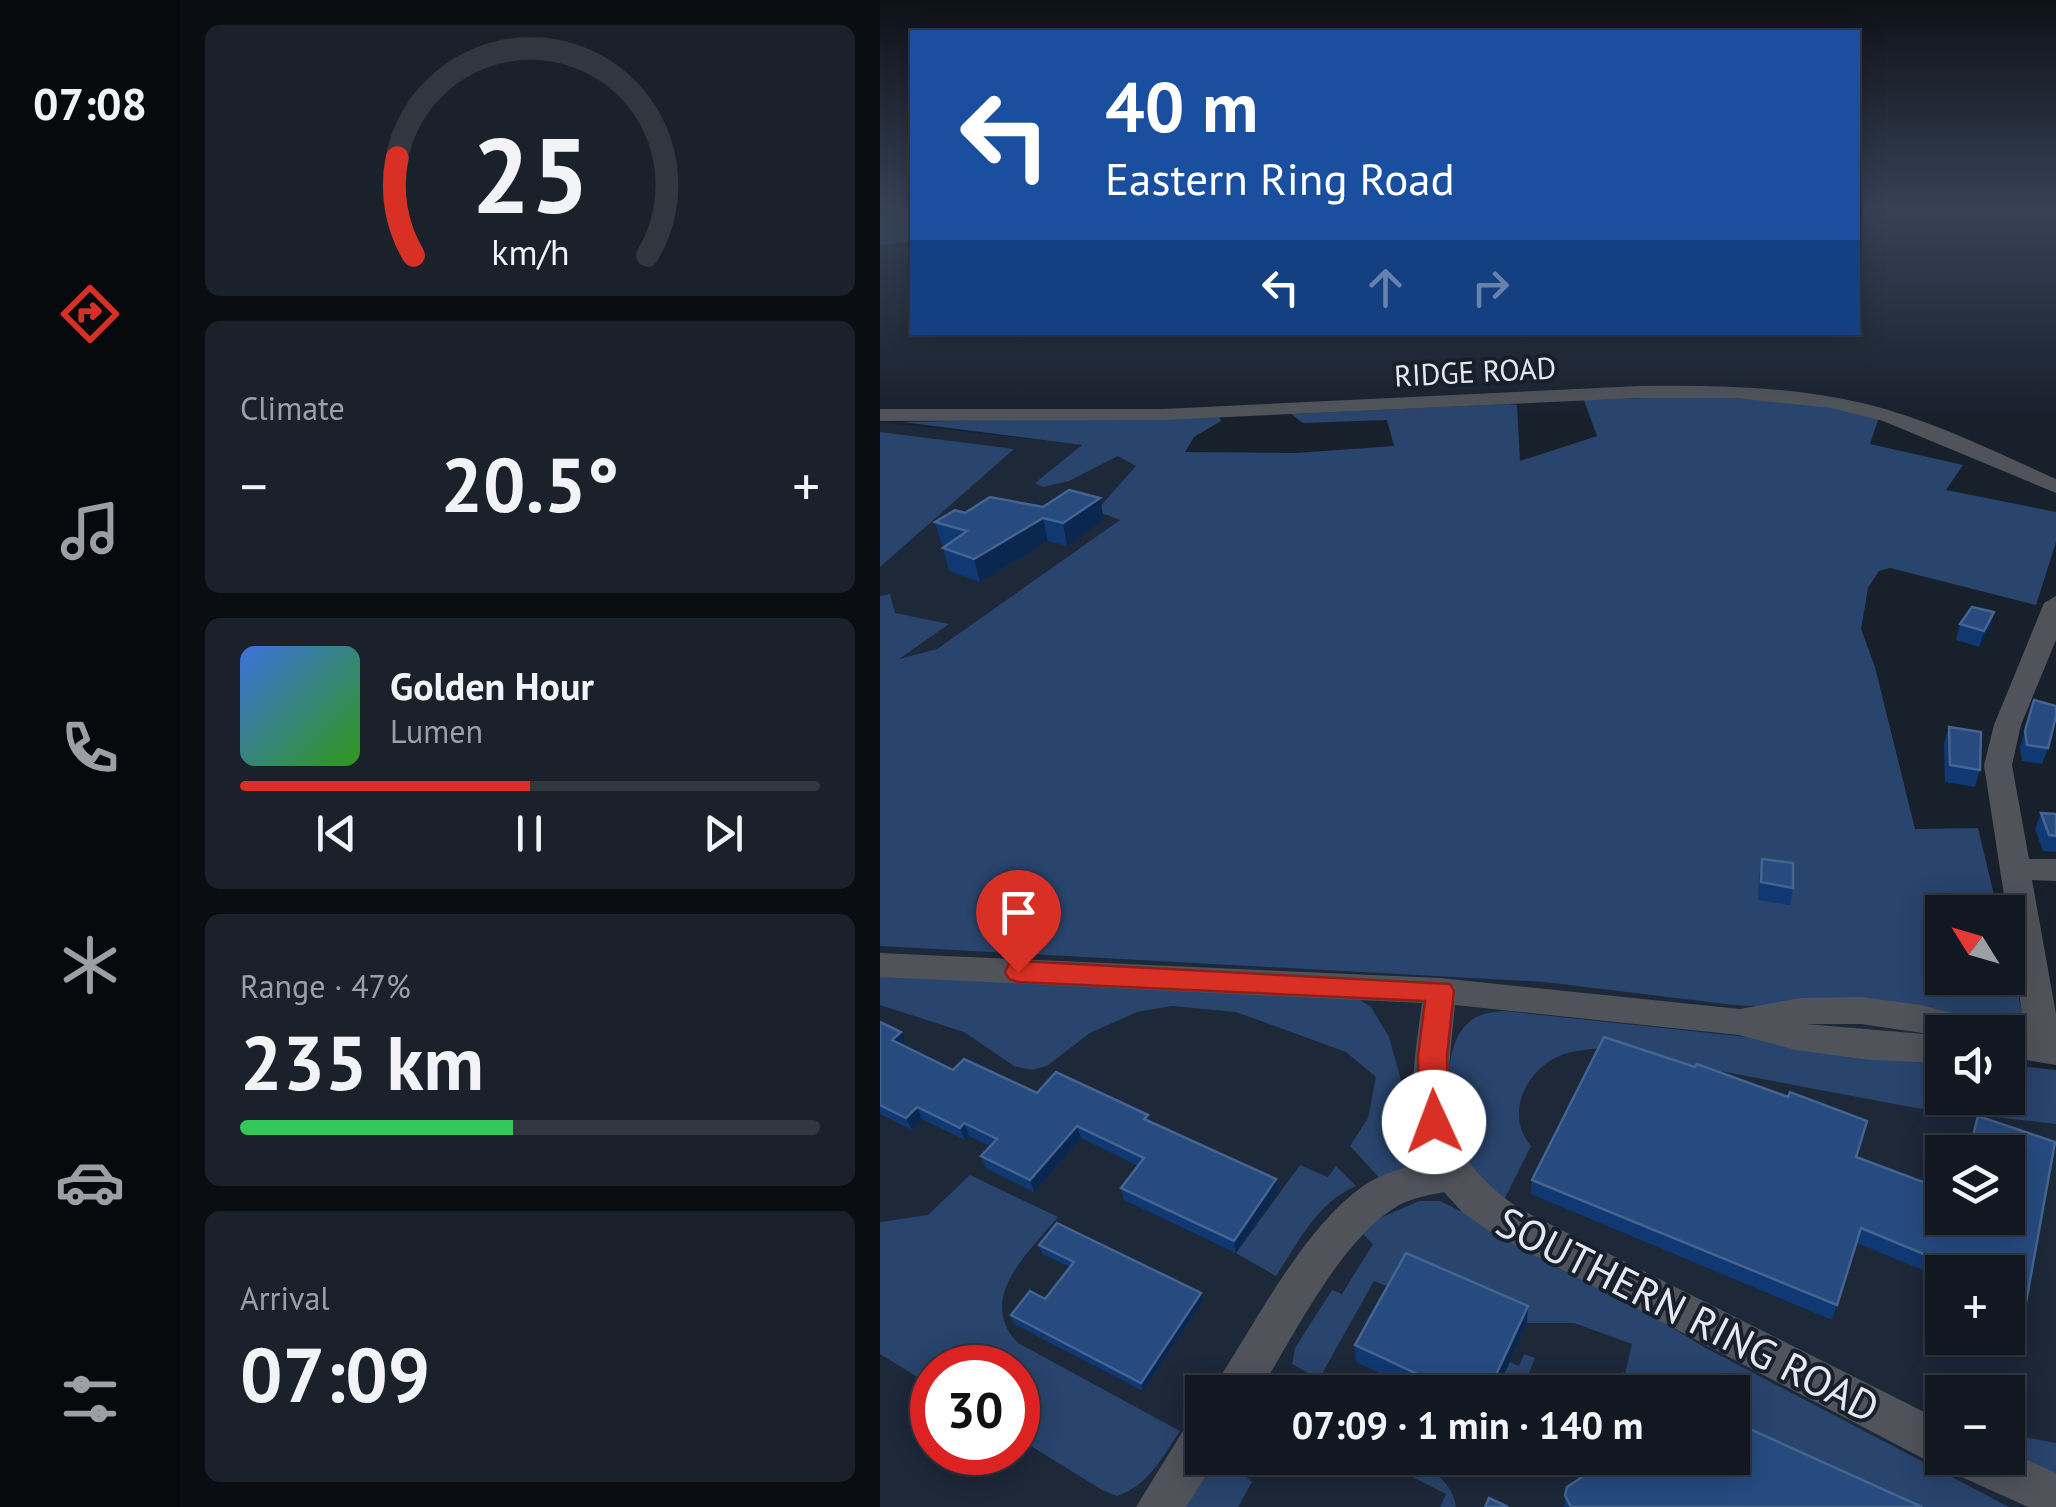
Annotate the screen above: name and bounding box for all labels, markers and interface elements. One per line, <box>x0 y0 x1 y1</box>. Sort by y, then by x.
text: 40 m <box>1105 61 1258 151</box>
icon: left <box>940 70 1070 200</box>
text: 07:08 <box>33 74 147 132</box>
text: 25 <box>471 107 589 242</box>
text: Eastern Ring Road <box>1105 149 1455 207</box>
text: km/h <box>491 229 569 275</box>
icon: left <box>1253 260 1308 315</box>
icon: ahead <box>1358 260 1413 315</box>
icon: right <box>1463 260 1518 315</box>
icon: directions <box>55 279 125 349</box>
street label: RIDGE ROAD <box>1393 347 1557 395</box>
text: Climate <box>240 387 345 429</box>
text: 20.5° <box>441 436 619 533</box>
text: − <box>240 450 268 521</box>
text: + <box>792 450 820 521</box>
icon: music <box>55 496 125 566</box>
text: Golden Hour <box>390 661 594 710</box>
text: Lumen <box>390 710 483 752</box>
icon: phone <box>55 713 125 783</box>
icon: previous <box>309 806 364 861</box>
icon: pause <box>502 806 557 861</box>
icon: next <box>696 806 751 861</box>
pin <box>976 870 1061 973</box>
icon: arrive <box>991 885 1046 940</box>
north arrow <box>1925 895 2025 995</box>
map controls <box>1925 895 2025 1475</box>
icon: climate <box>55 930 125 1000</box>
text: Range · 47% <box>240 965 411 1007</box>
text: 235 km <box>240 1014 484 1111</box>
button: sound <box>1925 1015 2025 1115</box>
position arrow <box>1382 1070 1486 1174</box>
button: layers <box>1925 1135 2025 1235</box>
icon: car <box>55 1147 125 1217</box>
street label: SOUTHERN RING ROAD <box>1487 1194 1889 1434</box>
button: + <box>1925 1255 2025 1355</box>
text: Arrival <box>240 1277 330 1319</box>
text: 07:09 <box>240 1326 430 1423</box>
speed limit sign: 30 <box>910 1345 1040 1475</box>
icon: filters <box>55 1364 125 1434</box>
button: − <box>1925 1375 2025 1475</box>
text: 07:09 · 1 min · 140 m <box>1292 1400 1643 1449</box>

